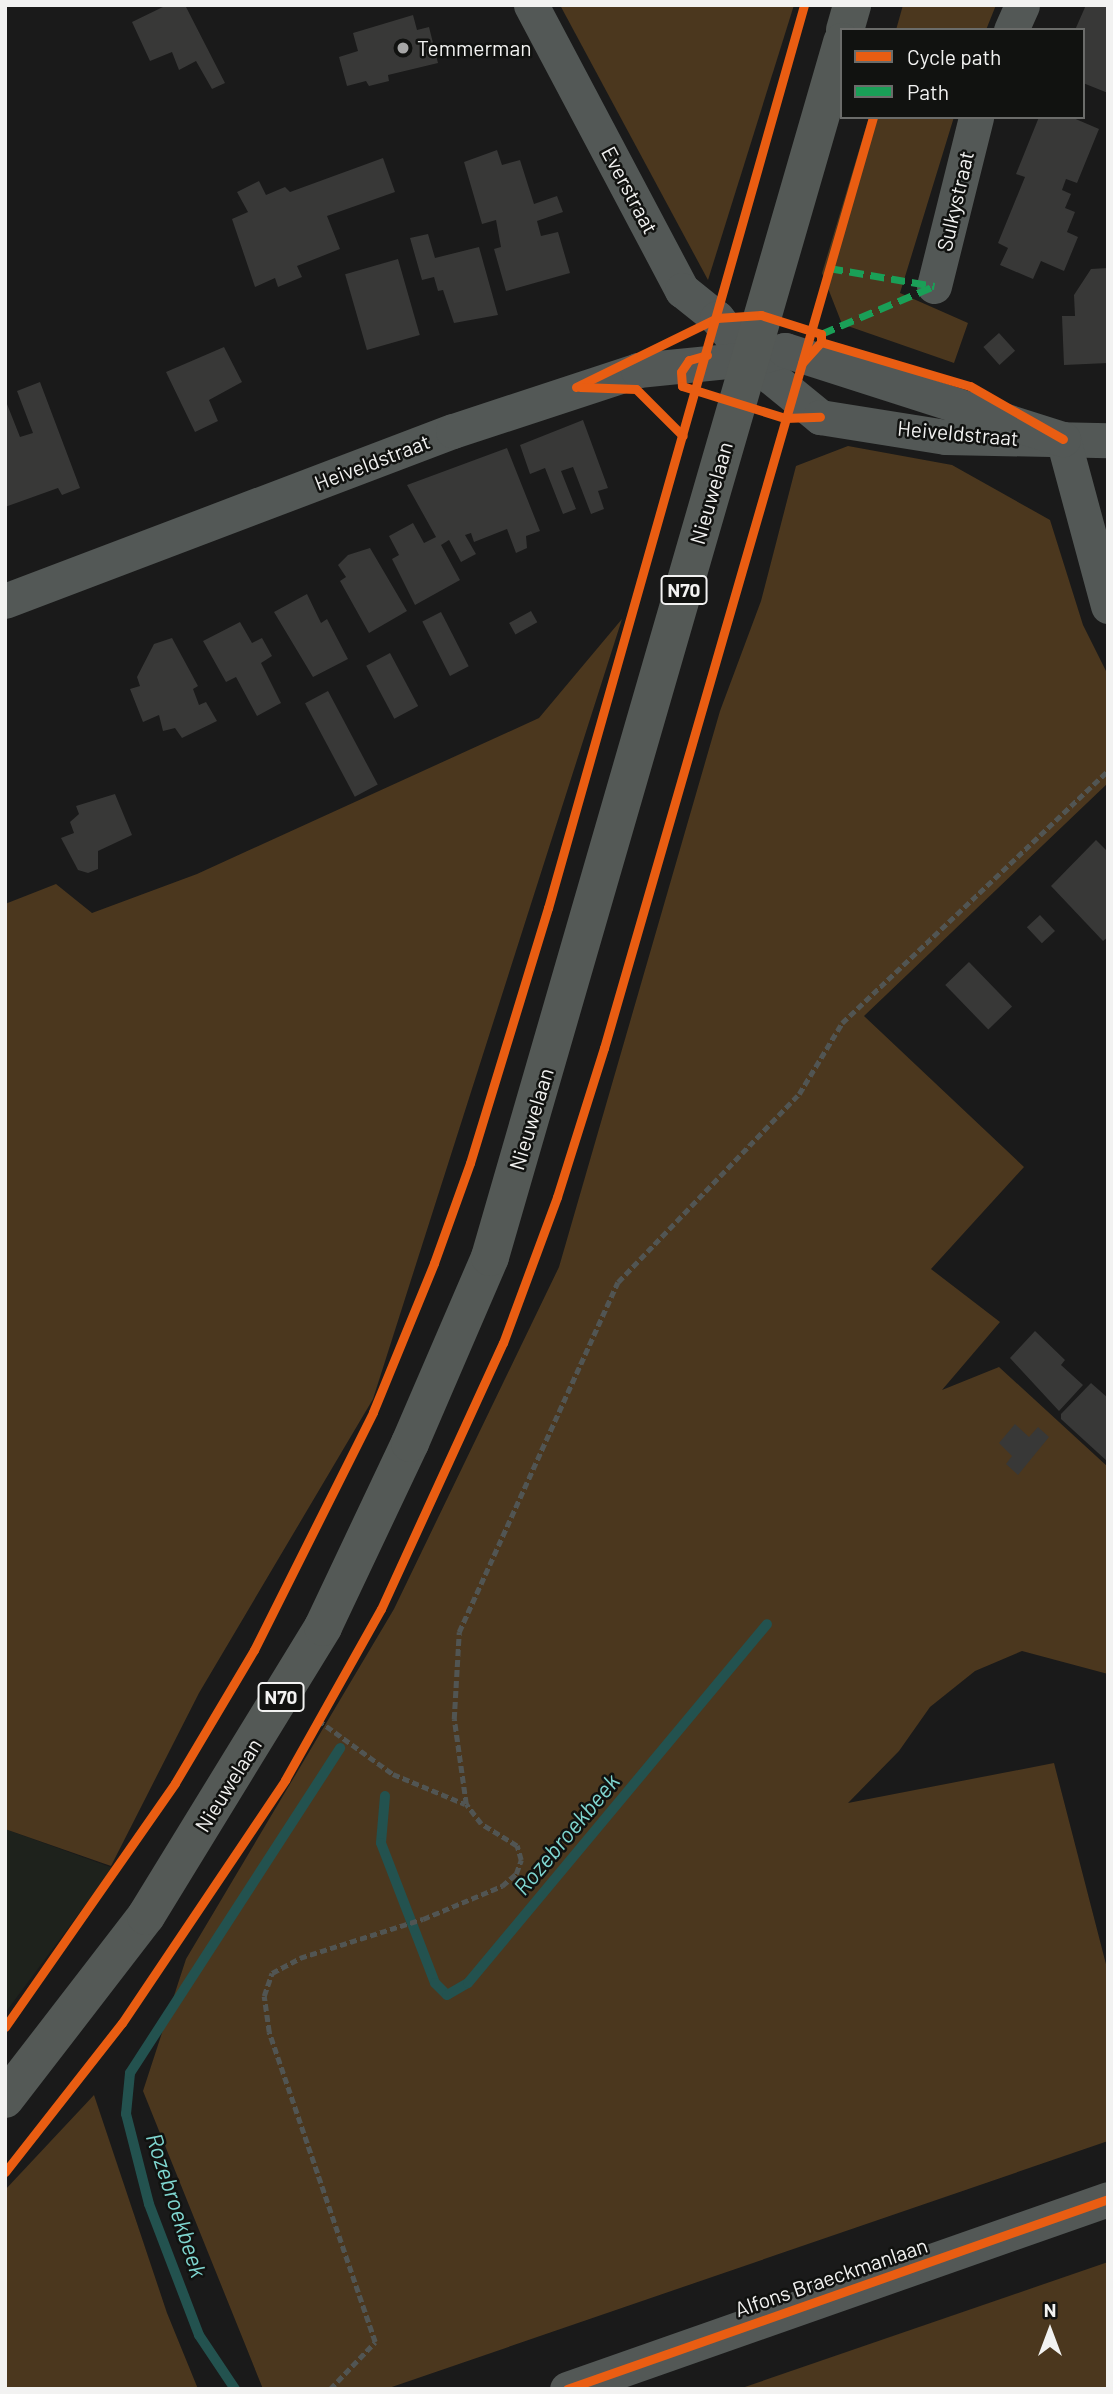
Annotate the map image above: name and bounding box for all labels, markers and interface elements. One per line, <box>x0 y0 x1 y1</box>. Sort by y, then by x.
legend <box>840 28 1085 119</box>
place label: Temmerman <box>417 35 532 61</box>
marker: Temmerman <box>395 40 411 56</box>
text: Cycle path <box>907 44 1001 69</box>
text: Path <box>907 79 949 104</box>
street label: Everstraat <box>596 142 664 238</box>
street label: Sulkystraat <box>931 148 979 254</box>
street label: Heiveldstraat <box>896 415 1020 451</box>
street label: Heiveldstraat <box>311 428 433 496</box>
street label: Nieuwelaan <box>684 439 738 547</box>
road number: N70 <box>660 575 708 606</box>
street label: Nieuwelaan <box>504 1065 558 1173</box>
road number: N70 <box>256 1681 306 1712</box>
street label: Nieuwelaan <box>189 1734 267 1836</box>
water label: Rozebroekbeek <box>507 1768 625 1900</box>
water label: Rozebroekbeek <box>141 2129 213 2281</box>
street label: Alfons Braeckmanlaan <box>731 2232 931 2322</box>
north arrow <box>1015 2296 1085 2366</box>
text: N <box>1044 2298 1056 2321</box>

